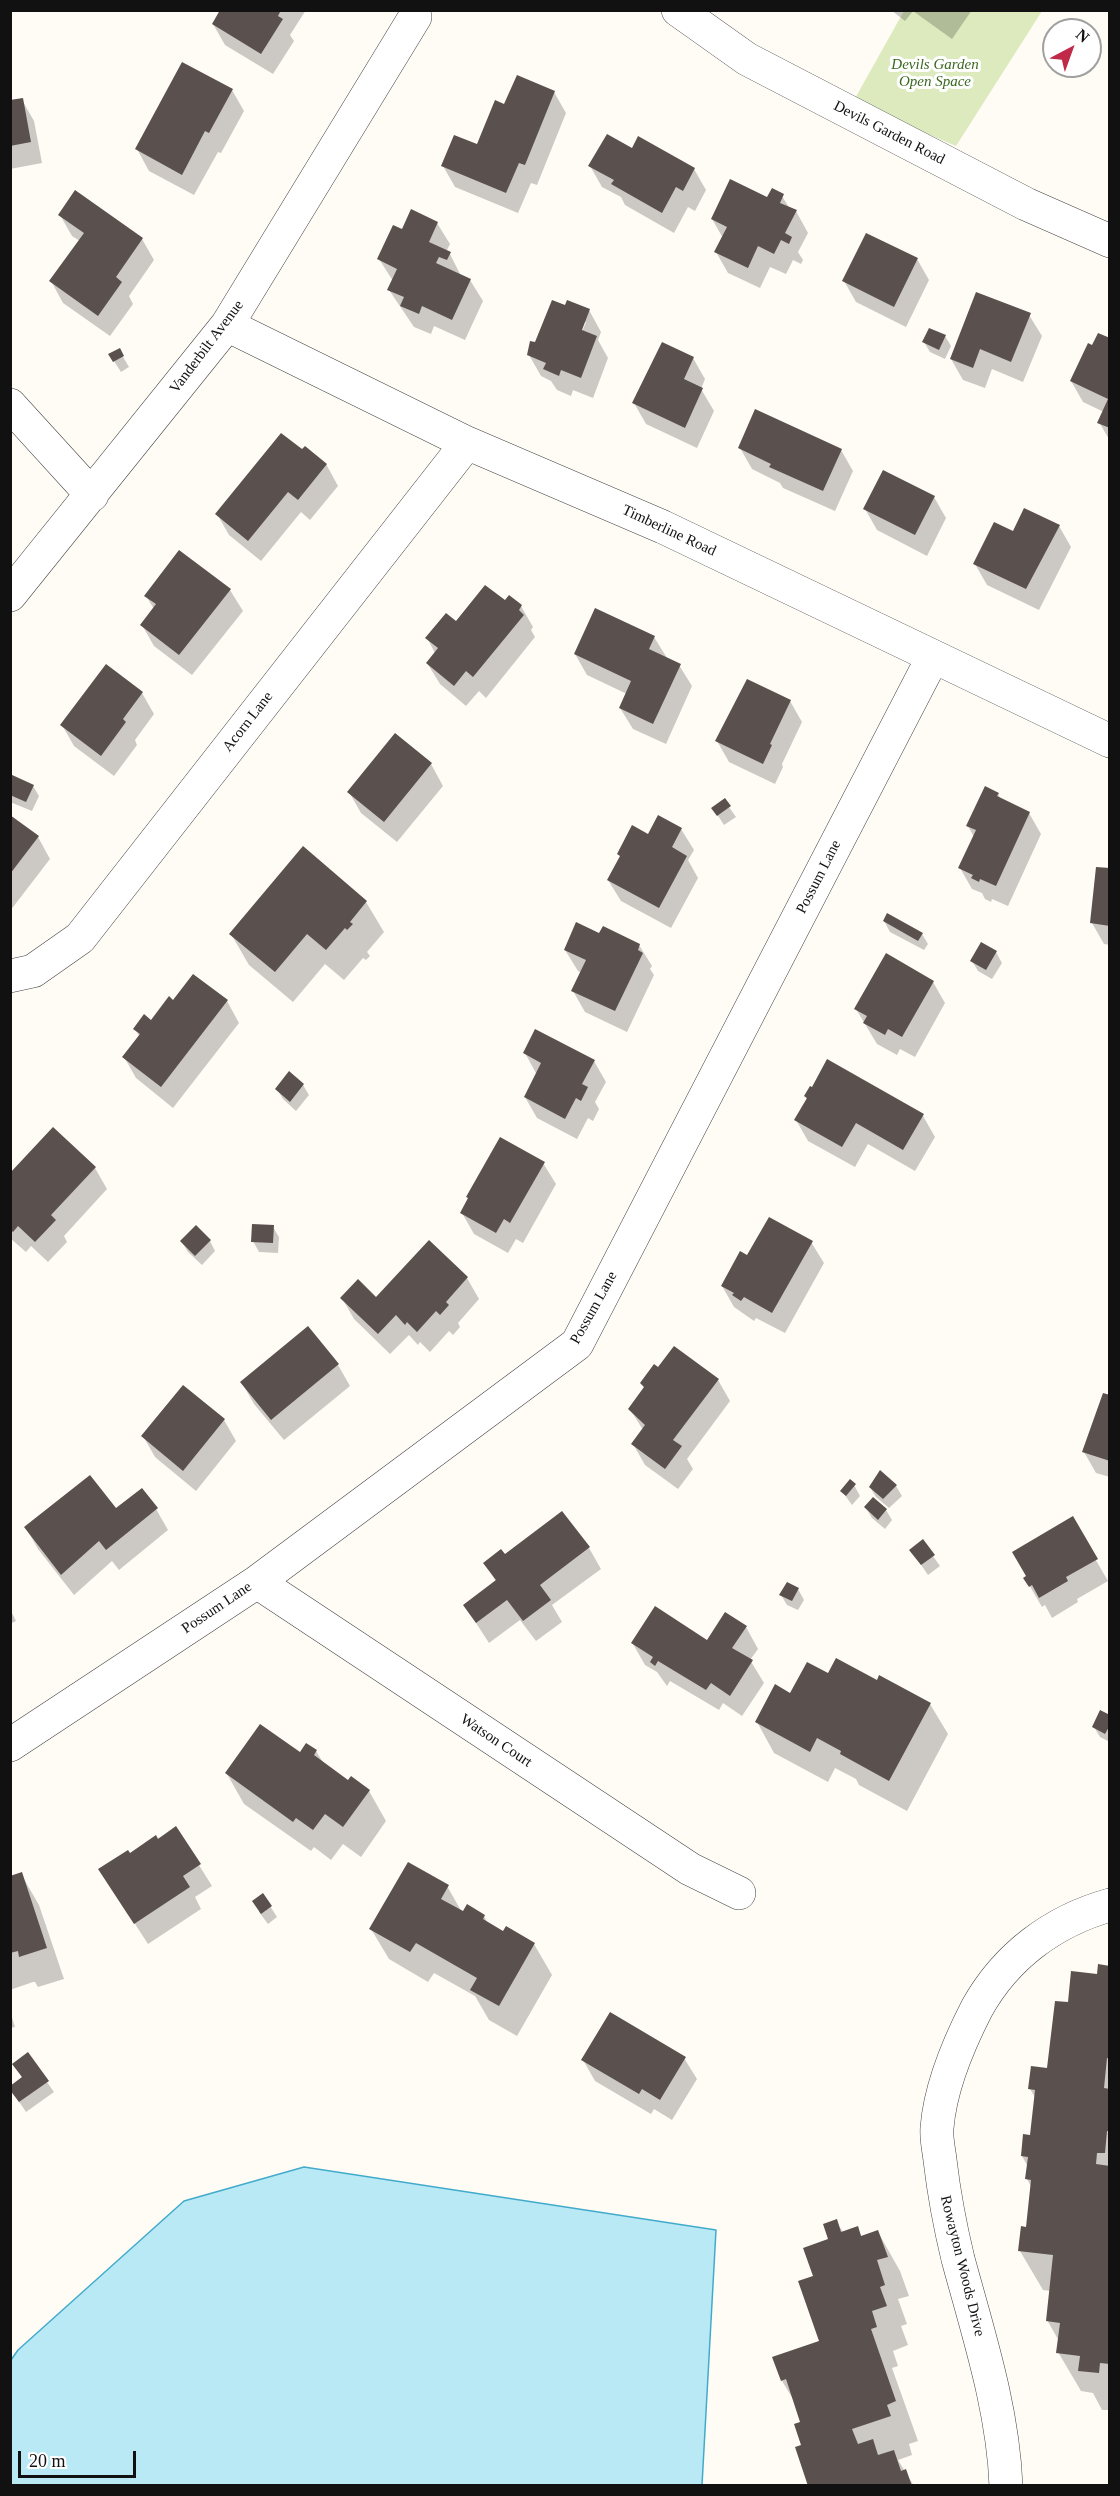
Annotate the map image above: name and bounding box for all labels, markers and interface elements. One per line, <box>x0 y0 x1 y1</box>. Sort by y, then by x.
north arrow <box>1042 18 1102 78</box>
text: N <box>1073 25 1093 46</box>
park label: Devils Garden Open Space <box>891 56 979 91</box>
street label: Devils Garden Road <box>830 97 948 169</box>
street label: Vanderbilt Avenue <box>166 297 248 397</box>
street label: Timberline Road <box>619 501 719 561</box>
street label: Acorn Lane <box>219 688 277 756</box>
street label: Possum Lane <box>793 837 845 917</box>
street label: Possum Lane <box>567 1268 621 1348</box>
street label: Possum Lane <box>179 1578 255 1638</box>
street label: Watson Court <box>457 1710 535 1772</box>
street label: Rowayton Woods Drive <box>936 2194 988 2338</box>
scale bar <box>21 2439 140 2477</box>
text: 20 m <box>29 2451 66 2471</box>

